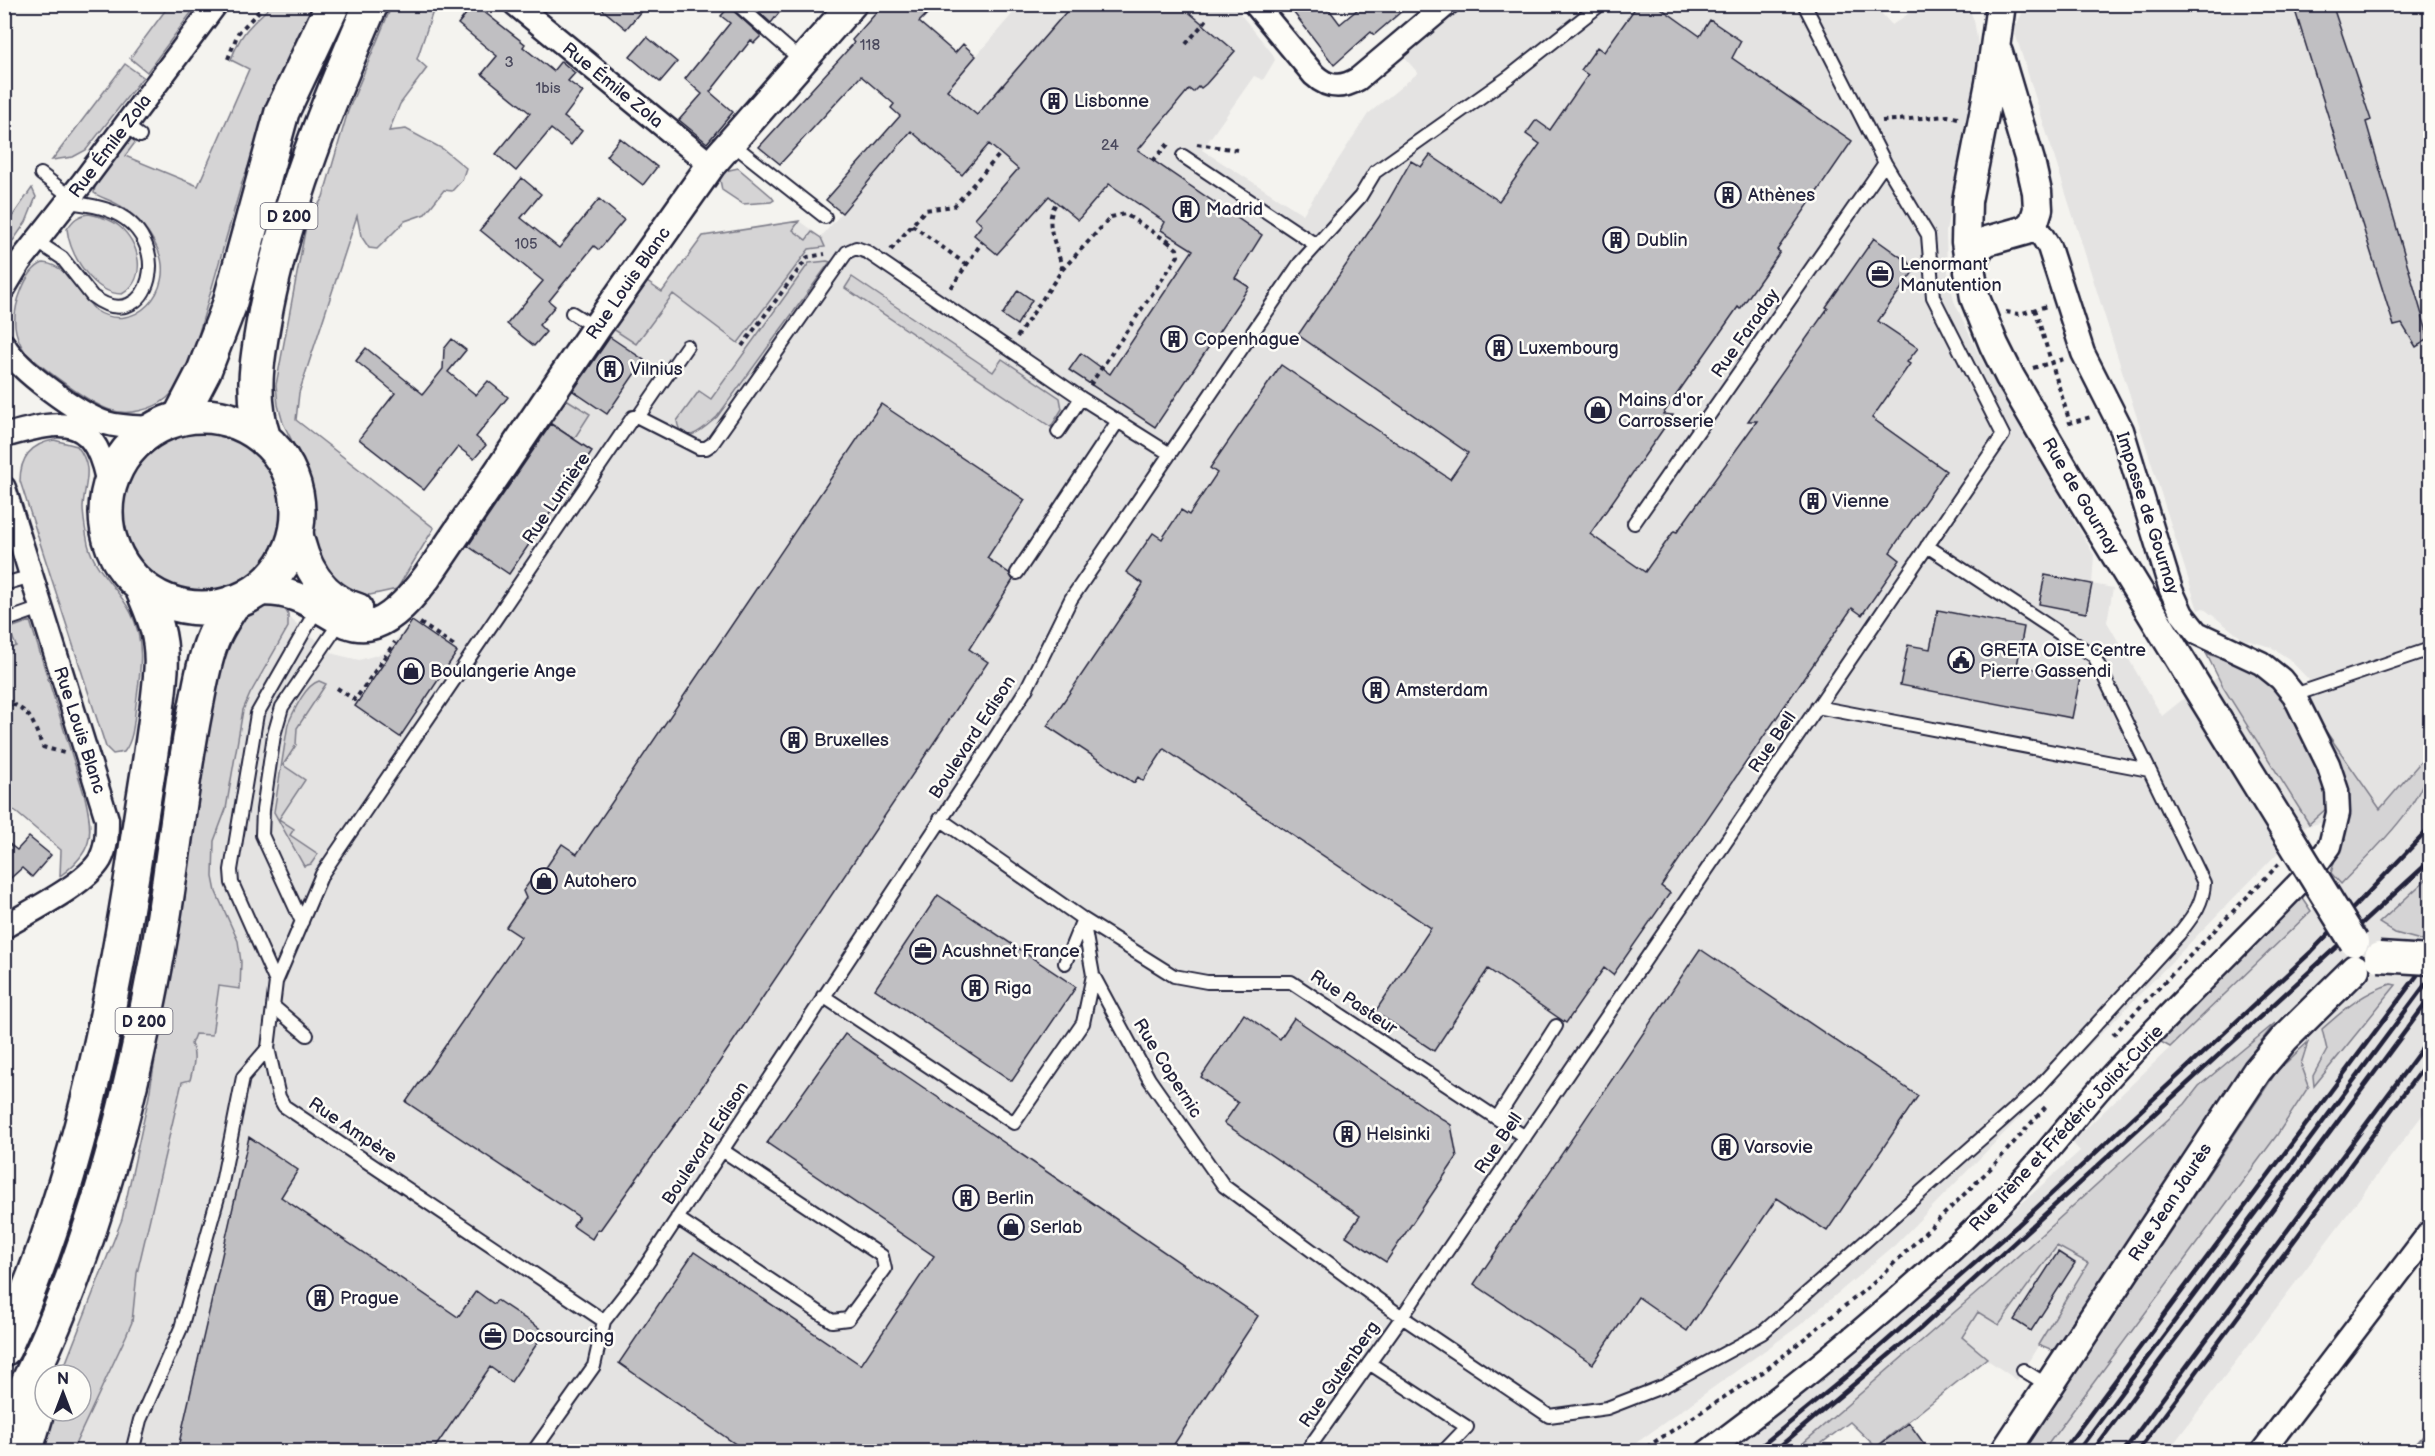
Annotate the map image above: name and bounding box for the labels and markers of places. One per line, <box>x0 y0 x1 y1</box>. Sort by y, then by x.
building icon: Lisbonne <box>1039 86 1069 116</box>
place label: Lisbonne <box>1074 91 1149 112</box>
building icon: Athènes <box>1713 180 1743 210</box>
place label: Athènes <box>1748 185 1815 206</box>
building icon: Madrid <box>1171 194 1201 224</box>
place label: Madrid <box>1206 199 1263 220</box>
building icon: Dublin <box>1601 225 1631 255</box>
place label: Dublin <box>1636 230 1688 251</box>
place label: Lenormant Manutention <box>1900 254 2002 296</box>
office icon: Lenormant Manutention <box>1865 259 1895 289</box>
building icon: Copenhague <box>1159 324 1189 354</box>
place label: Copenhague <box>1194 329 1300 350</box>
building icon: Luxembourg <box>1484 333 1514 363</box>
place label: Luxembourg <box>1518 338 1619 359</box>
building icon: Vilnius <box>595 354 625 384</box>
place label: Vilnius <box>630 359 683 380</box>
place label: Mains d'or Carrosserie <box>1618 390 1714 432</box>
shop icon: Mains d'or Carrosserie <box>1583 395 1613 425</box>
building icon: Vienne <box>1798 486 1828 516</box>
place label: Vienne <box>1832 491 1889 512</box>
place label: GRETA OISE Centre Pierre Gassendi <box>1980 640 2146 682</box>
public building icon: GRETA OISE Centre Pierre Gassendi <box>1946 645 1976 675</box>
shop icon: Boulangerie Ange <box>396 656 426 686</box>
place label: Boulangerie Ange <box>430 661 577 682</box>
building icon: Amsterdam <box>1361 675 1391 705</box>
place label: Amsterdam <box>1396 680 1488 701</box>
building icon: Bruxelles <box>779 725 809 755</box>
place label: Bruxelles <box>814 730 889 751</box>
shop icon: Autohero <box>529 866 559 896</box>
place label: Autohero <box>564 871 637 892</box>
office icon: Acushnet France <box>908 936 938 966</box>
place label: Acushnet France <box>942 941 1080 962</box>
building icon: Riga <box>960 973 990 1003</box>
place label: Riga <box>994 978 1032 999</box>
building icon: Helsinki <box>1332 1119 1362 1149</box>
place label: Helsinki <box>1366 1124 1430 1145</box>
building icon: Varsovie <box>1710 1132 1740 1162</box>
place label: Varsovie <box>1744 1137 1813 1158</box>
building icon: Berlin <box>951 1183 981 1213</box>
place label: Berlin <box>986 1188 1034 1209</box>
shop icon: Serlab <box>996 1212 1026 1242</box>
place label: Serlab <box>1030 1217 1082 1238</box>
building icon: Prague <box>305 1283 335 1313</box>
place label: Prague <box>340 1288 399 1309</box>
office icon: Docsourcing <box>478 1321 508 1351</box>
place label: Docsourcing <box>512 1326 614 1347</box>

